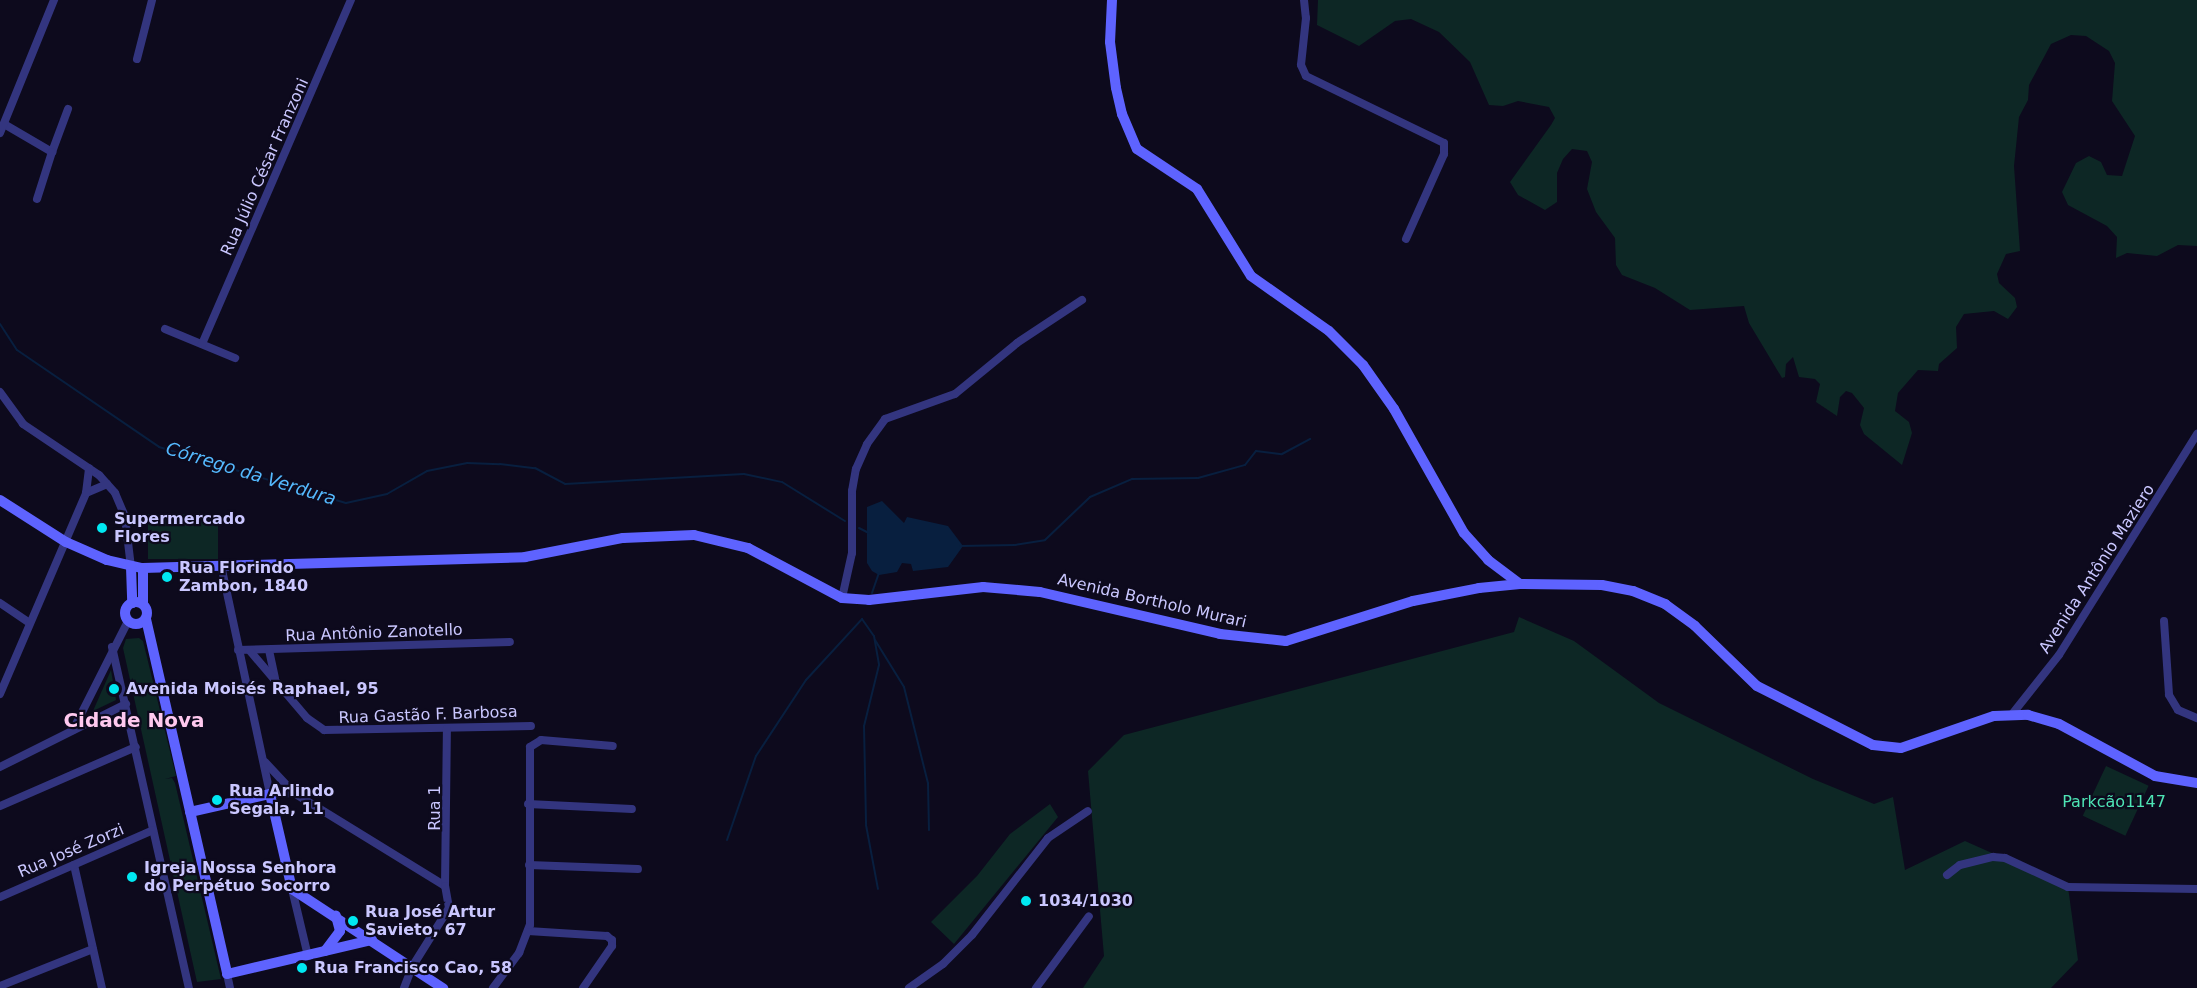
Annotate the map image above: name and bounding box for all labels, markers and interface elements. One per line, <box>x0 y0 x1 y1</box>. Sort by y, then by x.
street label: Rua Júlio César Franzoni <box>217 75 313 259</box>
water label: Córrego da Verdura <box>163 438 339 510</box>
street label: Avenida Antônio Maziero <box>2035 481 2159 657</box>
place label: Supermercado Flores <box>114 509 245 547</box>
marker: Supermercado Flores <box>95 521 109 535</box>
place label: Rua Florindo Zambon, 1840 <box>179 558 308 596</box>
marker: Rua Florindo Zambon, 1840 <box>160 570 174 584</box>
street label: Avenida Bortholo Murari <box>1056 570 1248 632</box>
street label: Rua Antônio Zanotello <box>285 620 463 646</box>
place label: Avenida Moisés Raphael, 95 <box>126 679 379 699</box>
marker: Avenida Moisés Raphael, 95 <box>107 682 121 696</box>
street label: Rua Gastão F. Barbosa <box>338 702 518 728</box>
district label: Cidade Nova <box>63 708 205 732</box>
place label: Rua Arlindo Segala, 11 <box>229 781 334 819</box>
street label: Rua 1 <box>425 785 445 831</box>
park label: Parkcão1147 <box>2062 792 2166 812</box>
marker: Rua Arlindo Segala, 11 <box>210 793 224 807</box>
street label: Rua José Zorzi <box>15 820 127 882</box>
place label: Igreja Nossa Senhora do Perpétuo Socorro <box>144 858 337 896</box>
marker: Igreja Nossa Senhora do Perpétuo Socorro <box>125 870 139 884</box>
place label: 1034/1030 <box>1038 891 1133 911</box>
marker: 1034/1030 <box>1019 894 1033 908</box>
place label: Rua José Artur Savieto, 67 <box>365 902 495 940</box>
marker: Rua José Artur Savieto, 67 <box>346 914 360 928</box>
place label: Rua Francisco Cao, 58 <box>314 958 512 978</box>
marker: Rua Francisco Cao, 58 <box>295 961 309 975</box>

